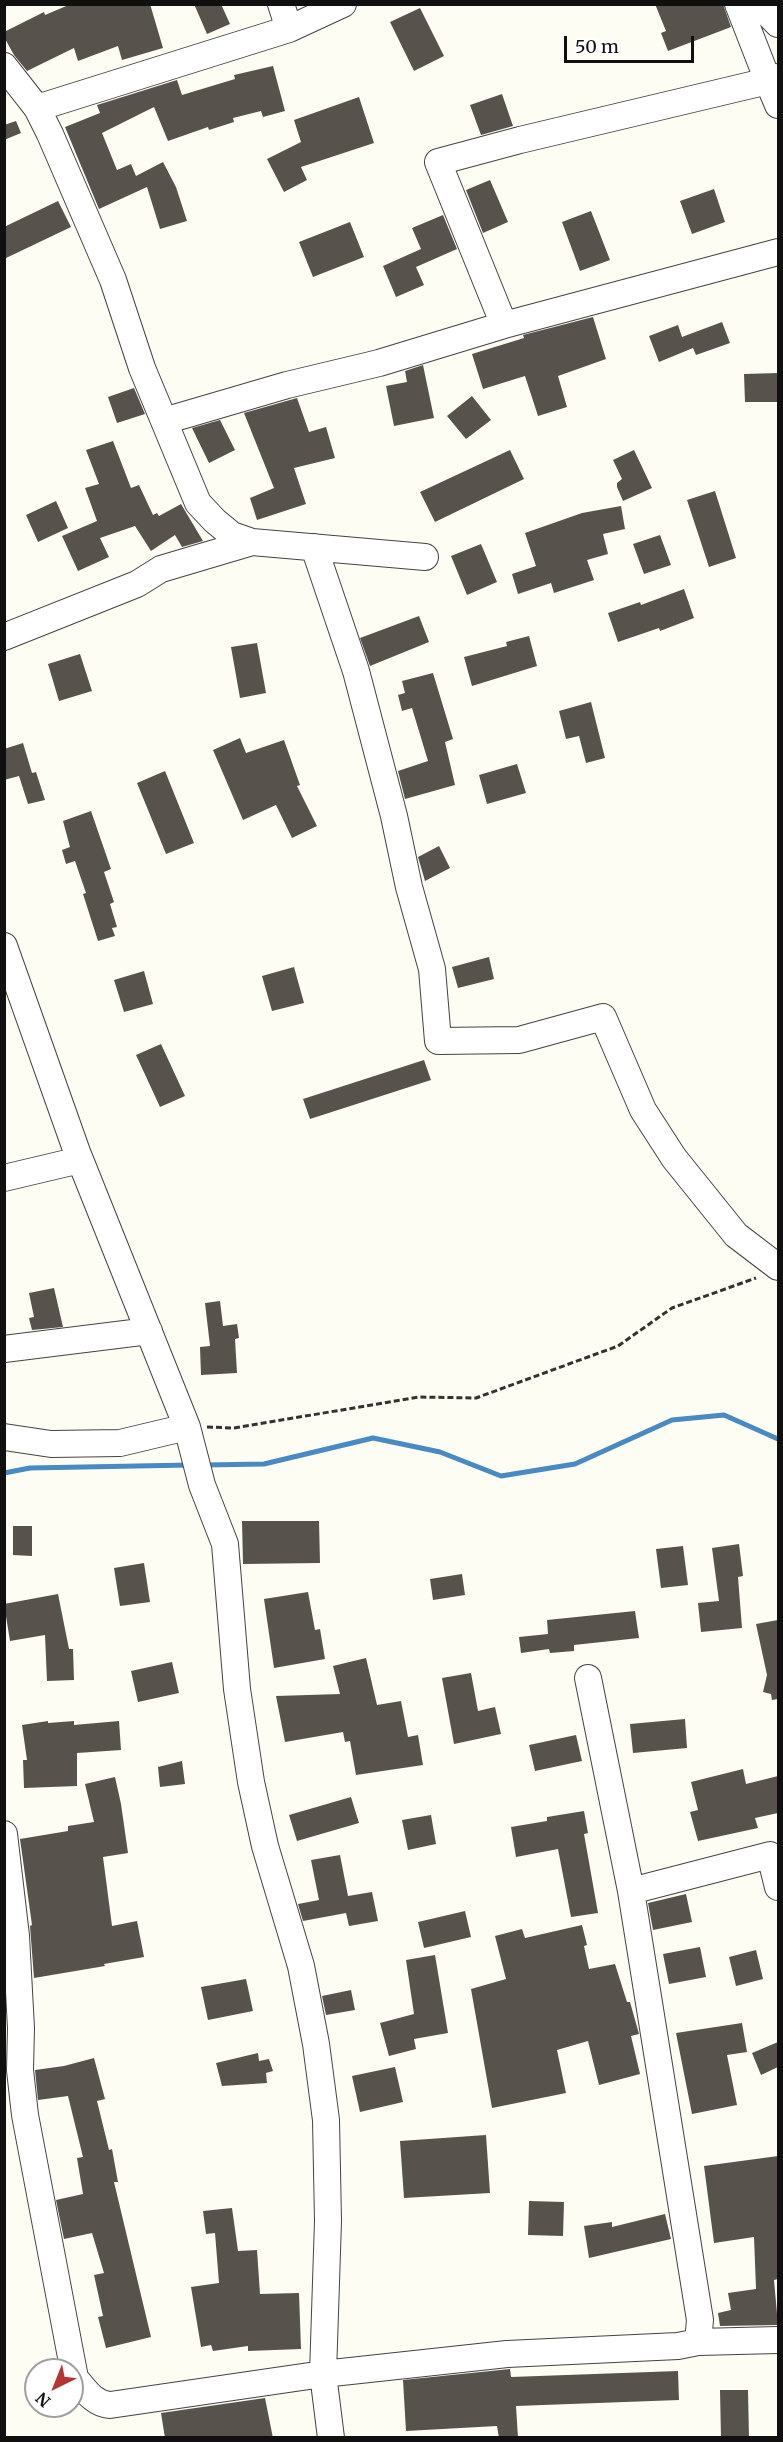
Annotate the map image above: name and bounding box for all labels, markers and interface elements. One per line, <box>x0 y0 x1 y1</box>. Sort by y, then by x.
scale bar <box>567 24 698 62</box>
text: 50 m <box>575 35 619 58</box>
north arrow <box>24 2358 84 2418</box>
text: N <box>32 2388 55 2411</box>

